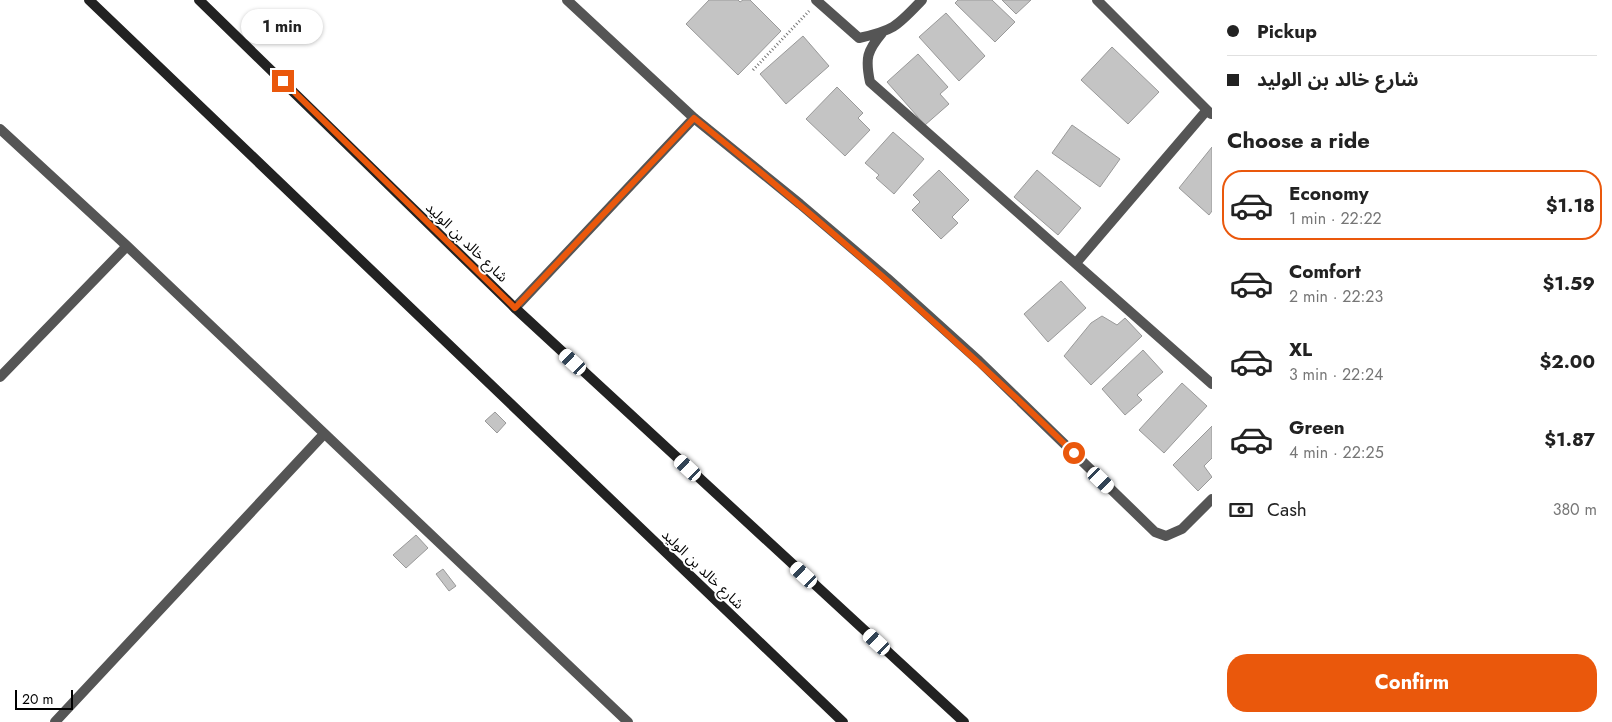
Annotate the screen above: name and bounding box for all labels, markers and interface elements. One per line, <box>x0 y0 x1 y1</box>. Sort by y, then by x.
callout: 1 min <box>242 8 324 44</box>
text: 1 min <box>262 15 302 38</box>
text: Pickup <box>1257 18 1317 45</box>
text: شارع خالد بن الوليد <box>1257 66 1419 93</box>
route end <box>272 70 294 92</box>
text: Choose a ride <box>1227 124 1370 156</box>
text: Economy <box>1289 180 1369 207</box>
icon: car <box>1229 183 1274 228</box>
text: $1.18 <box>1546 192 1595 219</box>
street label: شارع خالد بن الوليد <box>421 198 513 287</box>
text: 1 min · 22:22 <box>1289 207 1382 230</box>
text: Comfort <box>1289 258 1361 285</box>
icon: car <box>1229 261 1274 306</box>
text: $1.59 <box>1542 270 1595 297</box>
text: 2 min · 22:23 <box>1289 285 1383 308</box>
text: XL <box>1289 336 1312 363</box>
icon: car <box>1229 339 1274 384</box>
car <box>556 346 589 378</box>
text: $2.00 <box>1539 348 1595 375</box>
text: 3 min · 22:24 <box>1289 363 1383 386</box>
text: Green <box>1289 414 1345 441</box>
icon: car <box>1229 417 1274 462</box>
text: $1.87 <box>1544 426 1595 453</box>
text: 4 min · 22:25 <box>1289 441 1384 464</box>
route start <box>1063 442 1085 464</box>
car <box>671 452 704 484</box>
car <box>1085 464 1117 496</box>
icon: cash <box>1227 496 1255 524</box>
text: Cash <box>1267 496 1307 523</box>
text: 380 m <box>1553 498 1597 521</box>
street label: شارع خالد بن الوليد <box>657 525 749 614</box>
car <box>787 559 820 591</box>
car <box>860 626 893 658</box>
button: Confirm <box>1227 654 1597 712</box>
scale bar <box>15 687 72 710</box>
text: 20 m <box>22 689 54 709</box>

